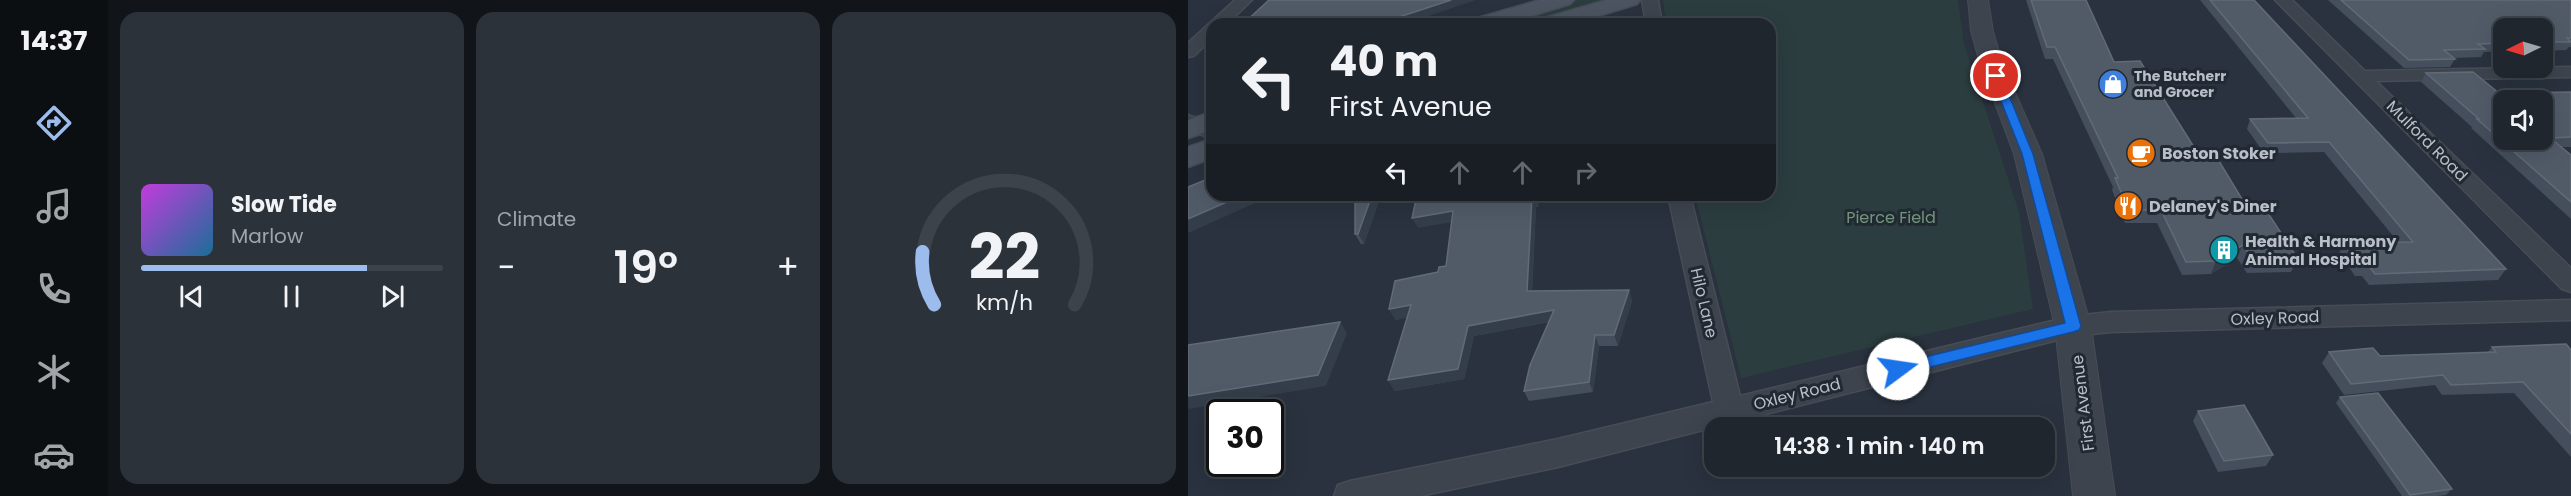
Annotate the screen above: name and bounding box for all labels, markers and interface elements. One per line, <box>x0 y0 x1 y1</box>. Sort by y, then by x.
north arrow <box>2493 18 2553 78</box>
map controls <box>2493 18 2553 150</box>
text: 14:37 <box>21 22 87 59</box>
text: 40 m <box>1329 32 1438 91</box>
icon: left <box>1230 42 1308 120</box>
pin <box>1970 50 2021 101</box>
icon: arrive <box>1979 59 2012 92</box>
place label: The Butcherr and Grocer <box>2134 66 2226 102</box>
shop icon: The Butcherr and Grocer <box>2097 68 2129 100</box>
text: First Avenue <box>1329 88 1492 125</box>
button: sound <box>2493 90 2553 150</box>
street label: Mulford Road <box>2381 95 2473 187</box>
icon: directions <box>33 102 75 144</box>
cafe icon: Boston Stoker <box>2125 137 2157 169</box>
place label: Boston Stoker <box>2162 142 2276 165</box>
icon: left <box>1380 156 1413 189</box>
icon: ahead <box>1443 156 1476 189</box>
icon: ahead <box>1506 156 1539 189</box>
icon: right <box>1569 156 1602 189</box>
icon: music <box>33 185 75 227</box>
text: Slow Tide <box>231 189 337 220</box>
restaurant icon: Delaney's Diner <box>2112 190 2144 222</box>
place label: Delaney's Diner <box>2149 195 2277 218</box>
text: Climate <box>497 205 576 233</box>
park label: Pierce Field <box>1846 206 1936 229</box>
text: 22 <box>968 213 1040 301</box>
text: Marlow <box>231 222 303 250</box>
place label: Health & Harmony Animal Hospital <box>2245 230 2397 271</box>
building icon: Health & Harmony Animal Hospital <box>2208 234 2240 266</box>
text: 19° <box>614 236 678 299</box>
text: − <box>497 244 515 291</box>
text: + <box>776 244 799 291</box>
street label: Hilo Lane <box>1685 266 1723 340</box>
icon: phone <box>33 268 75 310</box>
icon: previous <box>175 280 208 313</box>
icon: pause <box>275 280 308 313</box>
icon: next <box>376 280 409 313</box>
text: km/h <box>975 287 1033 318</box>
street label: Oxley Road <box>2230 305 2320 331</box>
position arrow <box>1866 337 1930 401</box>
icon: climate <box>33 351 75 393</box>
street label: First Avenue <box>2066 354 2100 452</box>
street label: Oxley Road <box>1751 372 1843 416</box>
speed limit sign: 30 <box>1206 399 1284 477</box>
text: 14:38 · 1 min · 140 m <box>1774 431 1985 462</box>
icon: car <box>33 434 75 476</box>

